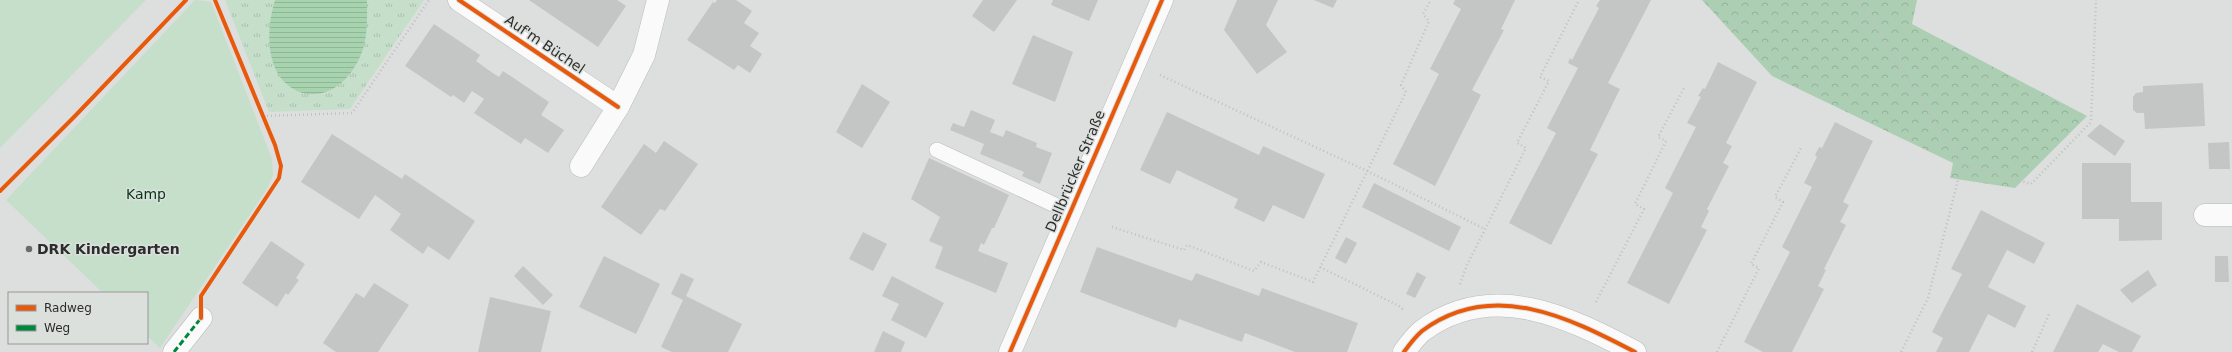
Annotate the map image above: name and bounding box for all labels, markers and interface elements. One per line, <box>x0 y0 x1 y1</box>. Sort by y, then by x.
street label: Auf'm Büchel <box>502 11 588 77</box>
street label: Dellbrücker Straße <box>1042 108 1108 234</box>
park label: Kamp <box>126 186 166 202</box>
place label: DRK Kindergarten <box>37 241 180 257</box>
marker: DRK Kindergarten <box>24 244 34 254</box>
legend <box>8 292 148 344</box>
text: Radweg <box>44 301 92 315</box>
text: Weg <box>44 321 70 335</box>

